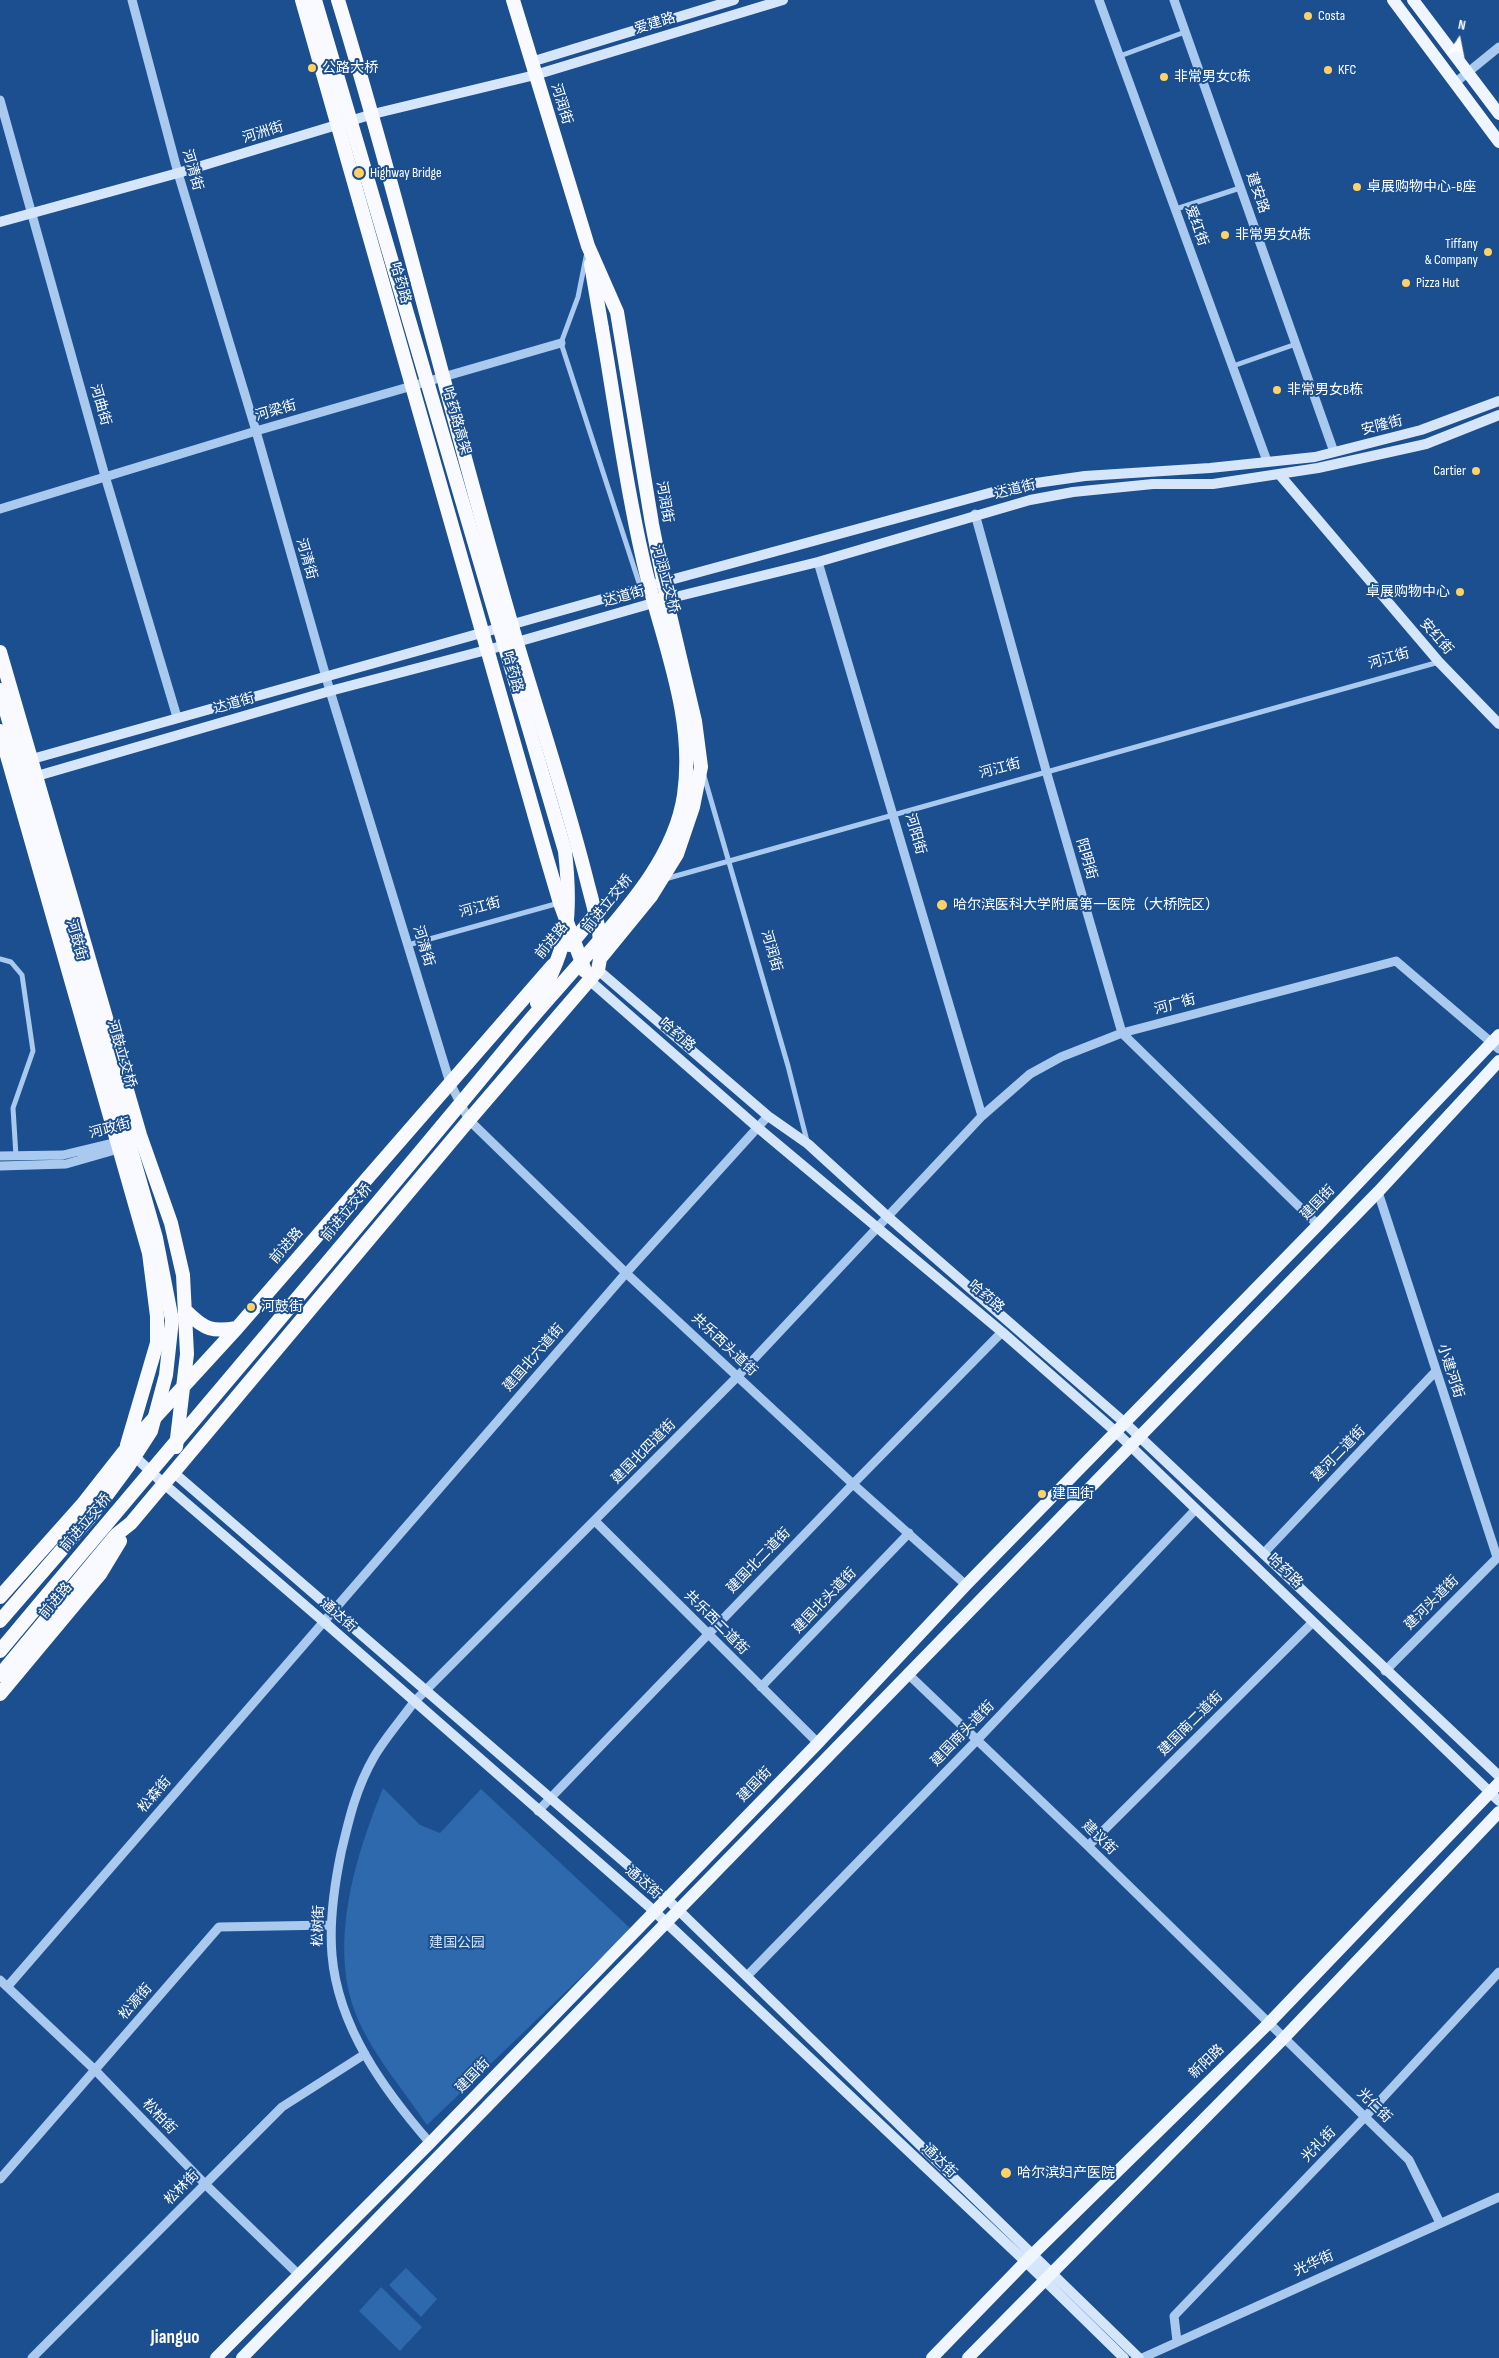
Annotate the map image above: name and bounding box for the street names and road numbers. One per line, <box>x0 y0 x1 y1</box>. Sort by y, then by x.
street label: 爱建路 <box>632 10 678 38</box>
street label: 河润街 <box>547 81 575 127</box>
street label: 河洲街 <box>240 119 286 147</box>
street label: 河清街 <box>178 147 206 193</box>
street label: 建安路 <box>1242 170 1272 216</box>
street label: 爱红街 <box>1181 203 1211 249</box>
street label: 哈药路 <box>386 260 414 306</box>
street label: 河曲街 <box>86 382 114 428</box>
street label: 哈药路高架 <box>438 385 474 457</box>
street label: 河梁街 <box>253 397 299 425</box>
street label: 安隆街 <box>1360 413 1404 439</box>
street label: 达道街 <box>993 477 1037 503</box>
street label: 河润街 <box>652 480 676 524</box>
street label: 河清街 <box>292 536 320 582</box>
street label: 河润立交桥 <box>648 543 682 615</box>
street label: 达道街 <box>601 583 647 611</box>
street label: 安红街 <box>1416 616 1456 658</box>
street label: 河江街 <box>1366 645 1412 673</box>
street label: 哈药路 <box>498 649 526 695</box>
street label: 达道街 <box>211 690 257 718</box>
street label: 河江街 <box>978 755 1022 783</box>
street label: 河阳街 <box>901 811 929 857</box>
street label: 阳明街 <box>1072 836 1100 882</box>
street label: 前进立交桥 <box>579 872 637 936</box>
street label: 河江街 <box>458 894 502 922</box>
street label: 河鼓街 <box>62 917 90 963</box>
street label: 前进路 <box>532 919 572 963</box>
street label: 河清街 <box>409 923 437 969</box>
street label: 河润街 <box>757 928 785 974</box>
street label: 河广街 <box>1153 991 1197 1019</box>
street label: 哈药路 <box>656 1015 698 1055</box>
street label: 河鼓立交桥 <box>103 1018 139 1090</box>
street label: 河政街 <box>88 1115 132 1143</box>
street label: 前进立交桥 <box>318 1181 376 1245</box>
street label: 建国街 <box>1297 1182 1339 1224</box>
street label: 前进路 <box>267 1225 307 1267</box>
street label: 哈药路 <box>965 1277 1007 1317</box>
street label: 共乐西头道街 <box>688 1310 760 1380</box>
street label: 建国北六道街 <box>500 1321 568 1395</box>
street label: 小建河街 <box>1433 1342 1467 1400</box>
street label: 建国北四道街 <box>608 1416 680 1488</box>
street label: 建河二道街 <box>1309 1423 1369 1485</box>
street label: 前进立交桥 <box>57 1491 115 1555</box>
street label: 建国北二道街 <box>724 1525 794 1597</box>
street label: 哈药路 <box>1264 1550 1306 1592</box>
street label: 建国北头道街 <box>790 1565 860 1637</box>
street label: 建河头道街 <box>1401 1572 1463 1634</box>
street label: 前进路 <box>36 1580 76 1622</box>
street label: 共乐西二道街 <box>680 1587 752 1659</box>
street label: 通达街 <box>317 1596 359 1636</box>
street label: 建国南二道街 <box>1155 1688 1227 1760</box>
street label: 建国南头道街 <box>928 1698 998 1770</box>
street label: 建国街 <box>734 1764 776 1806</box>
street label: 松森街 <box>135 1774 175 1816</box>
street label: 建议街 <box>1078 1817 1120 1859</box>
street label: 通达街 <box>622 1863 664 1903</box>
street label: 松树街 <box>310 1905 328 1947</box>
street label: 松源街 <box>116 1981 156 2023</box>
street label: 新阳路 <box>1186 2041 1228 2083</box>
street label: 建国街 <box>452 2055 494 2097</box>
street label: 光仁街 <box>1353 2085 1395 2127</box>
street label: 松柏街 <box>138 2096 180 2138</box>
street label: 光礼街 <box>1298 2124 1340 2166</box>
street label: 通达街 <box>918 2140 960 2182</box>
street label: 松林街 <box>161 2167 203 2209</box>
street label: 光华街 <box>1291 2248 1337 2280</box>

